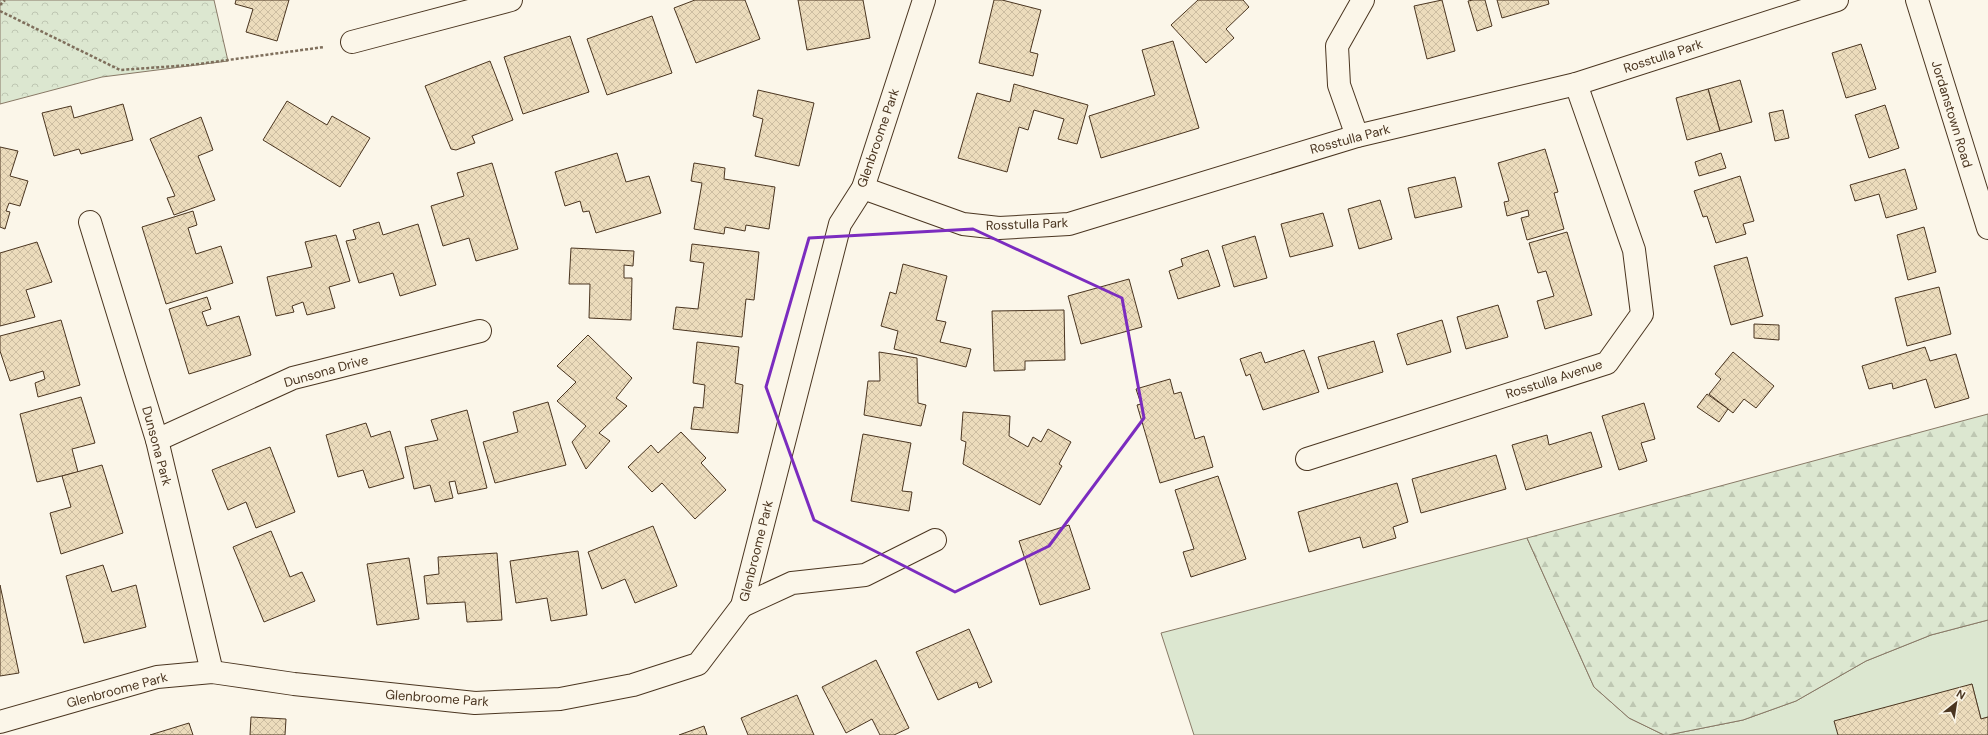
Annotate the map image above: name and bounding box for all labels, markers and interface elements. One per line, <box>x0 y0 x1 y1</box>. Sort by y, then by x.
street label: Rosstulla Park <box>1621 35 1705 77</box>
street label: Jordanstown Road <box>1928 58 1976 170</box>
street label: Glenbroome Park <box>853 86 903 190</box>
street label: Rosstulla Park <box>1308 120 1392 158</box>
street label: Rosstulla Park <box>986 214 1069 234</box>
street label: Dunsona Drive <box>282 351 370 391</box>
street label: Rosstulla Avenue <box>1503 355 1605 403</box>
street label: Dunsona Park <box>138 404 176 488</box>
street label: Glenbroome Park <box>735 498 777 603</box>
street label: Glenbroome Park <box>65 668 170 712</box>
north arrow <box>1936 683 1976 723</box>
street label: Glenbroome Park <box>385 686 490 710</box>
text: N <box>1954 686 1968 702</box>

